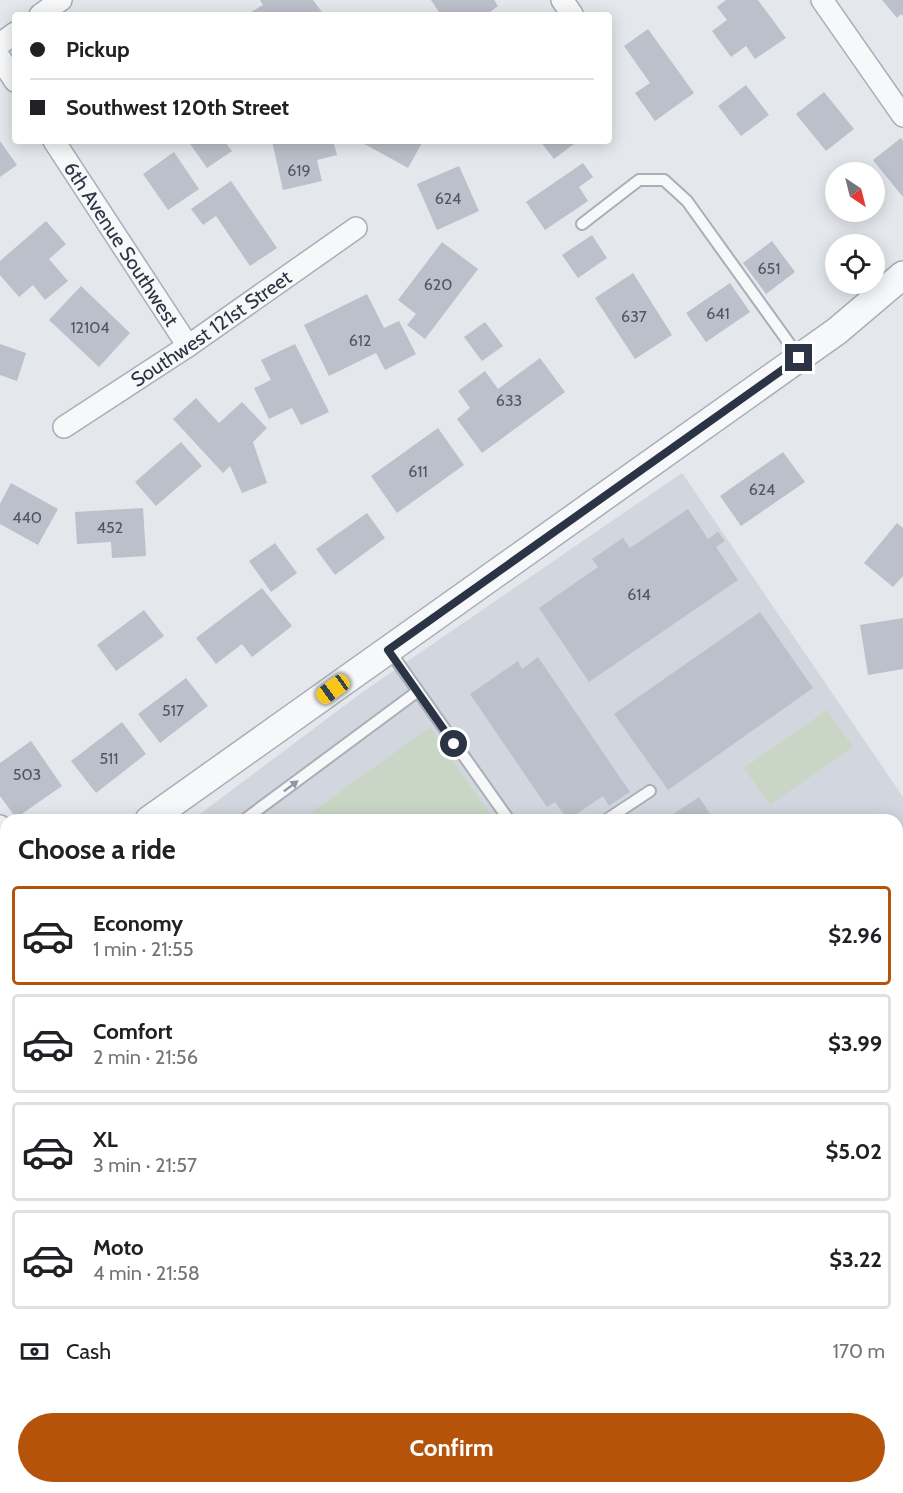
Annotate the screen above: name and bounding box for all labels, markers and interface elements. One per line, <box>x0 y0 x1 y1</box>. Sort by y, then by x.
text: Pickup <box>66 36 130 63</box>
text: Southwest 120th Street <box>66 94 289 121</box>
street label: 6th Avenue Southwest <box>59 157 184 331</box>
house number: 619 <box>287 161 311 180</box>
north arrow <box>825 162 885 222</box>
map controls <box>825 162 885 294</box>
house number: 624 <box>435 189 461 208</box>
button: locate <box>825 234 885 294</box>
house number: 651 <box>758 259 780 278</box>
street label: Southwest 121st Street <box>126 265 296 392</box>
house number: 620 <box>424 275 452 294</box>
house number: 641 <box>706 304 730 323</box>
house number: 637 <box>621 307 647 326</box>
house number: 12104 <box>70 318 110 337</box>
house number: 612 <box>349 331 371 350</box>
route end <box>785 344 812 371</box>
house number: 633 <box>496 391 522 410</box>
house number: 611 <box>408 462 428 481</box>
house number: 624 <box>749 480 775 499</box>
house number: 440 <box>12 508 42 527</box>
house number: 452 <box>97 518 123 537</box>
house number: 614 <box>627 585 651 604</box>
car <box>313 671 353 707</box>
house number: 517 <box>162 701 184 720</box>
route start <box>440 730 467 757</box>
house number: 511 <box>99 749 119 768</box>
house number: 503 <box>13 765 41 784</box>
one-way arrow <box>283 780 298 792</box>
text: Choose a ride <box>18 833 176 866</box>
icon: car <box>21 909 75 963</box>
text: Economy <box>93 910 183 937</box>
text: $2.96 <box>828 922 882 949</box>
text: 1 min · 21:55 <box>93 937 194 961</box>
icon: car <box>21 1017 75 1071</box>
text: Comfort <box>93 1018 172 1045</box>
text: $3.99 <box>828 1030 882 1057</box>
text: 2 min · 21:56 <box>93 1045 198 1069</box>
icon: car <box>21 1125 75 1179</box>
text: XL <box>93 1126 118 1153</box>
text: $5.02 <box>826 1138 882 1165</box>
text: 3 min · 21:57 <box>93 1153 197 1177</box>
icon: car <box>21 1233 75 1287</box>
text: Moto <box>93 1234 144 1261</box>
text: $3.22 <box>829 1246 882 1273</box>
text: 4 min · 21:58 <box>93 1261 200 1285</box>
icon: cash <box>18 1335 51 1368</box>
text: Cash <box>66 1338 111 1365</box>
text: 170 m <box>833 1339 885 1363</box>
button: Confirm <box>18 1413 885 1482</box>

